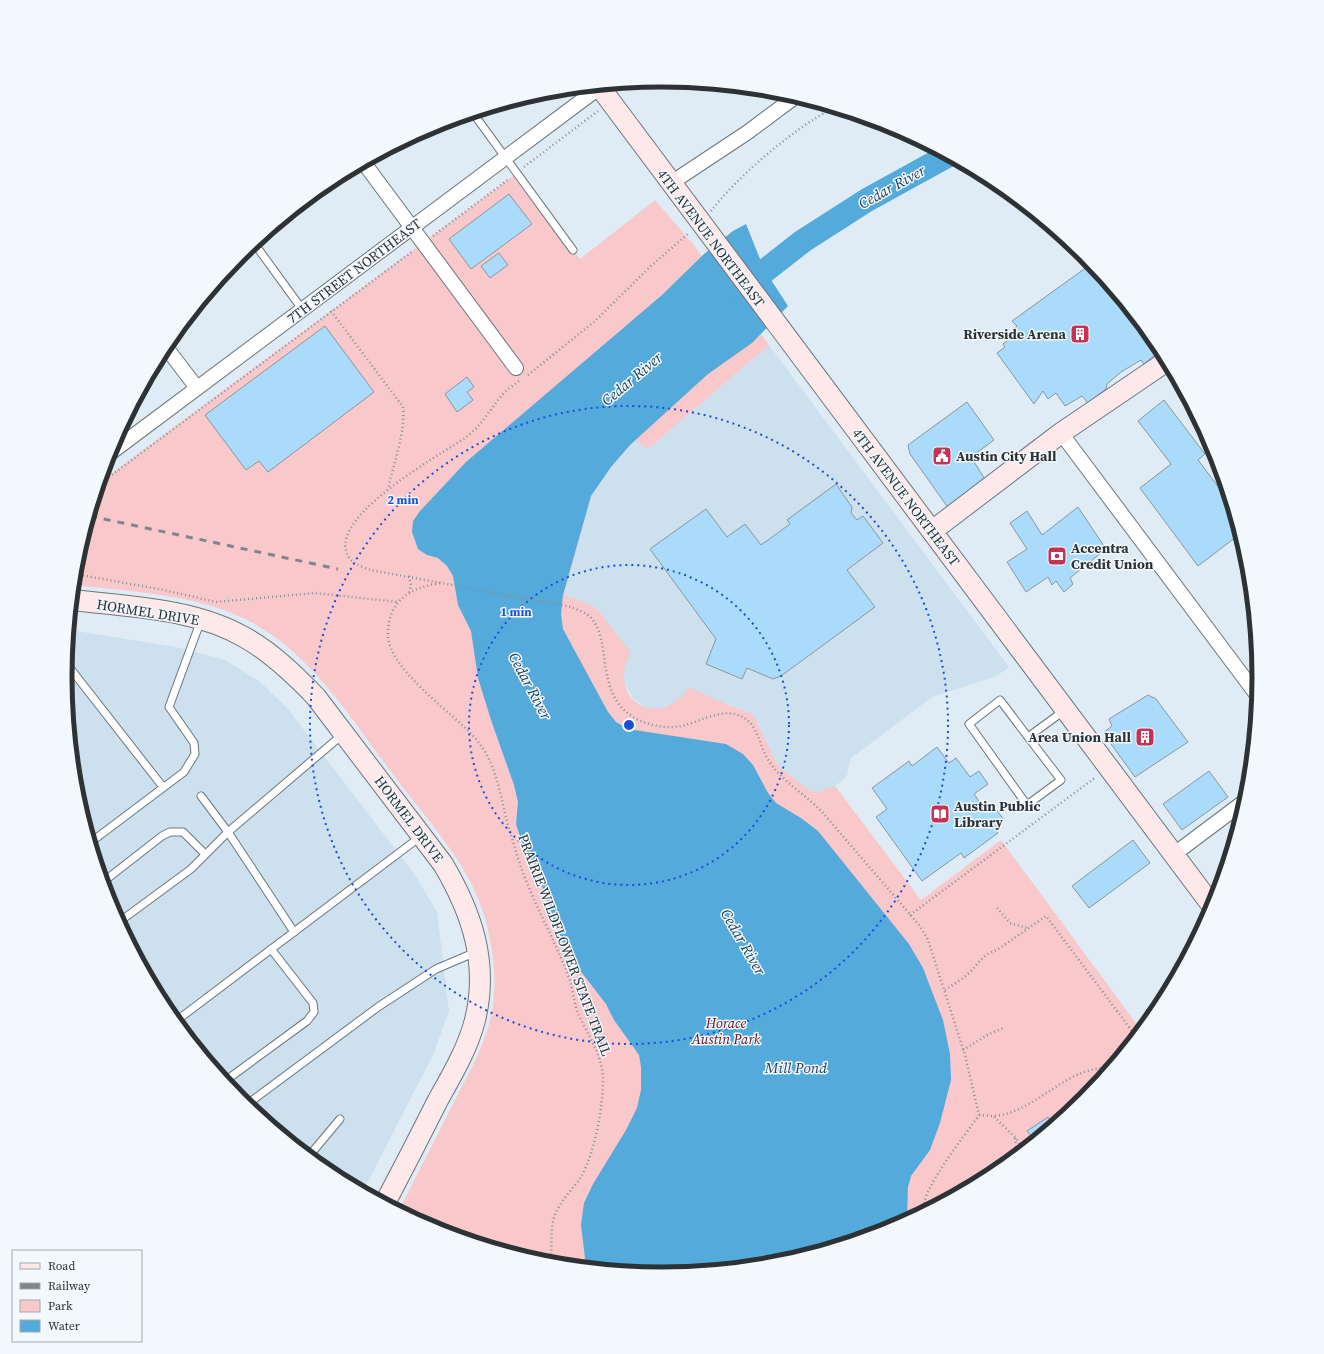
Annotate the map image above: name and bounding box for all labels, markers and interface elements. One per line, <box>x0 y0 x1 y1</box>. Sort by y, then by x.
water label: Cedar River <box>855 159 930 214</box>
street label: 4TH AVENUE NORTHEAST <box>652 165 770 312</box>
street label: 7TH STREET NORTHEAST <box>283 213 426 328</box>
building icon: Riverside Arena <box>1069 323 1091 345</box>
place label: Riverside Arena <box>963 324 1067 344</box>
water label: Cedar River <box>597 346 667 410</box>
street label: 4TH AVENUE NORTHEAST <box>847 424 965 571</box>
public building icon: Austin City Hall <box>931 445 953 467</box>
place label: Austin City Hall <box>956 446 1057 466</box>
text: 2 min <box>387 492 419 508</box>
place label: Accentra Credit Union <box>1071 538 1154 574</box>
bank icon: Accentra Credit Union <box>1046 545 1068 567</box>
street label: HORMEL DRIVE <box>95 594 201 630</box>
text: 1 min <box>500 604 532 620</box>
water label: Cedar River <box>504 648 557 724</box>
centre of rings <box>622 718 636 732</box>
building icon: Area Union Hall <box>1134 726 1156 748</box>
place label: Area Union Hall <box>1028 727 1131 747</box>
street label: HORMEL DRIVE <box>370 772 448 866</box>
place label: Austin Public Library <box>954 796 1041 832</box>
library icon: Austin Public Library <box>929 803 951 825</box>
street label: PRAIRIE WILDFLOWER STATE TRAIL <box>513 831 617 1059</box>
water label: Cedar River <box>716 905 771 980</box>
park label: Horace Austin Park <box>691 1013 761 1049</box>
water label: Mill Pond <box>764 1057 827 1078</box>
legend <box>12 1250 142 1342</box>
text: Road <box>48 1258 75 1274</box>
text: Railway <box>48 1278 91 1294</box>
text: Park <box>48 1298 73 1314</box>
text: Water <box>48 1318 80 1334</box>

